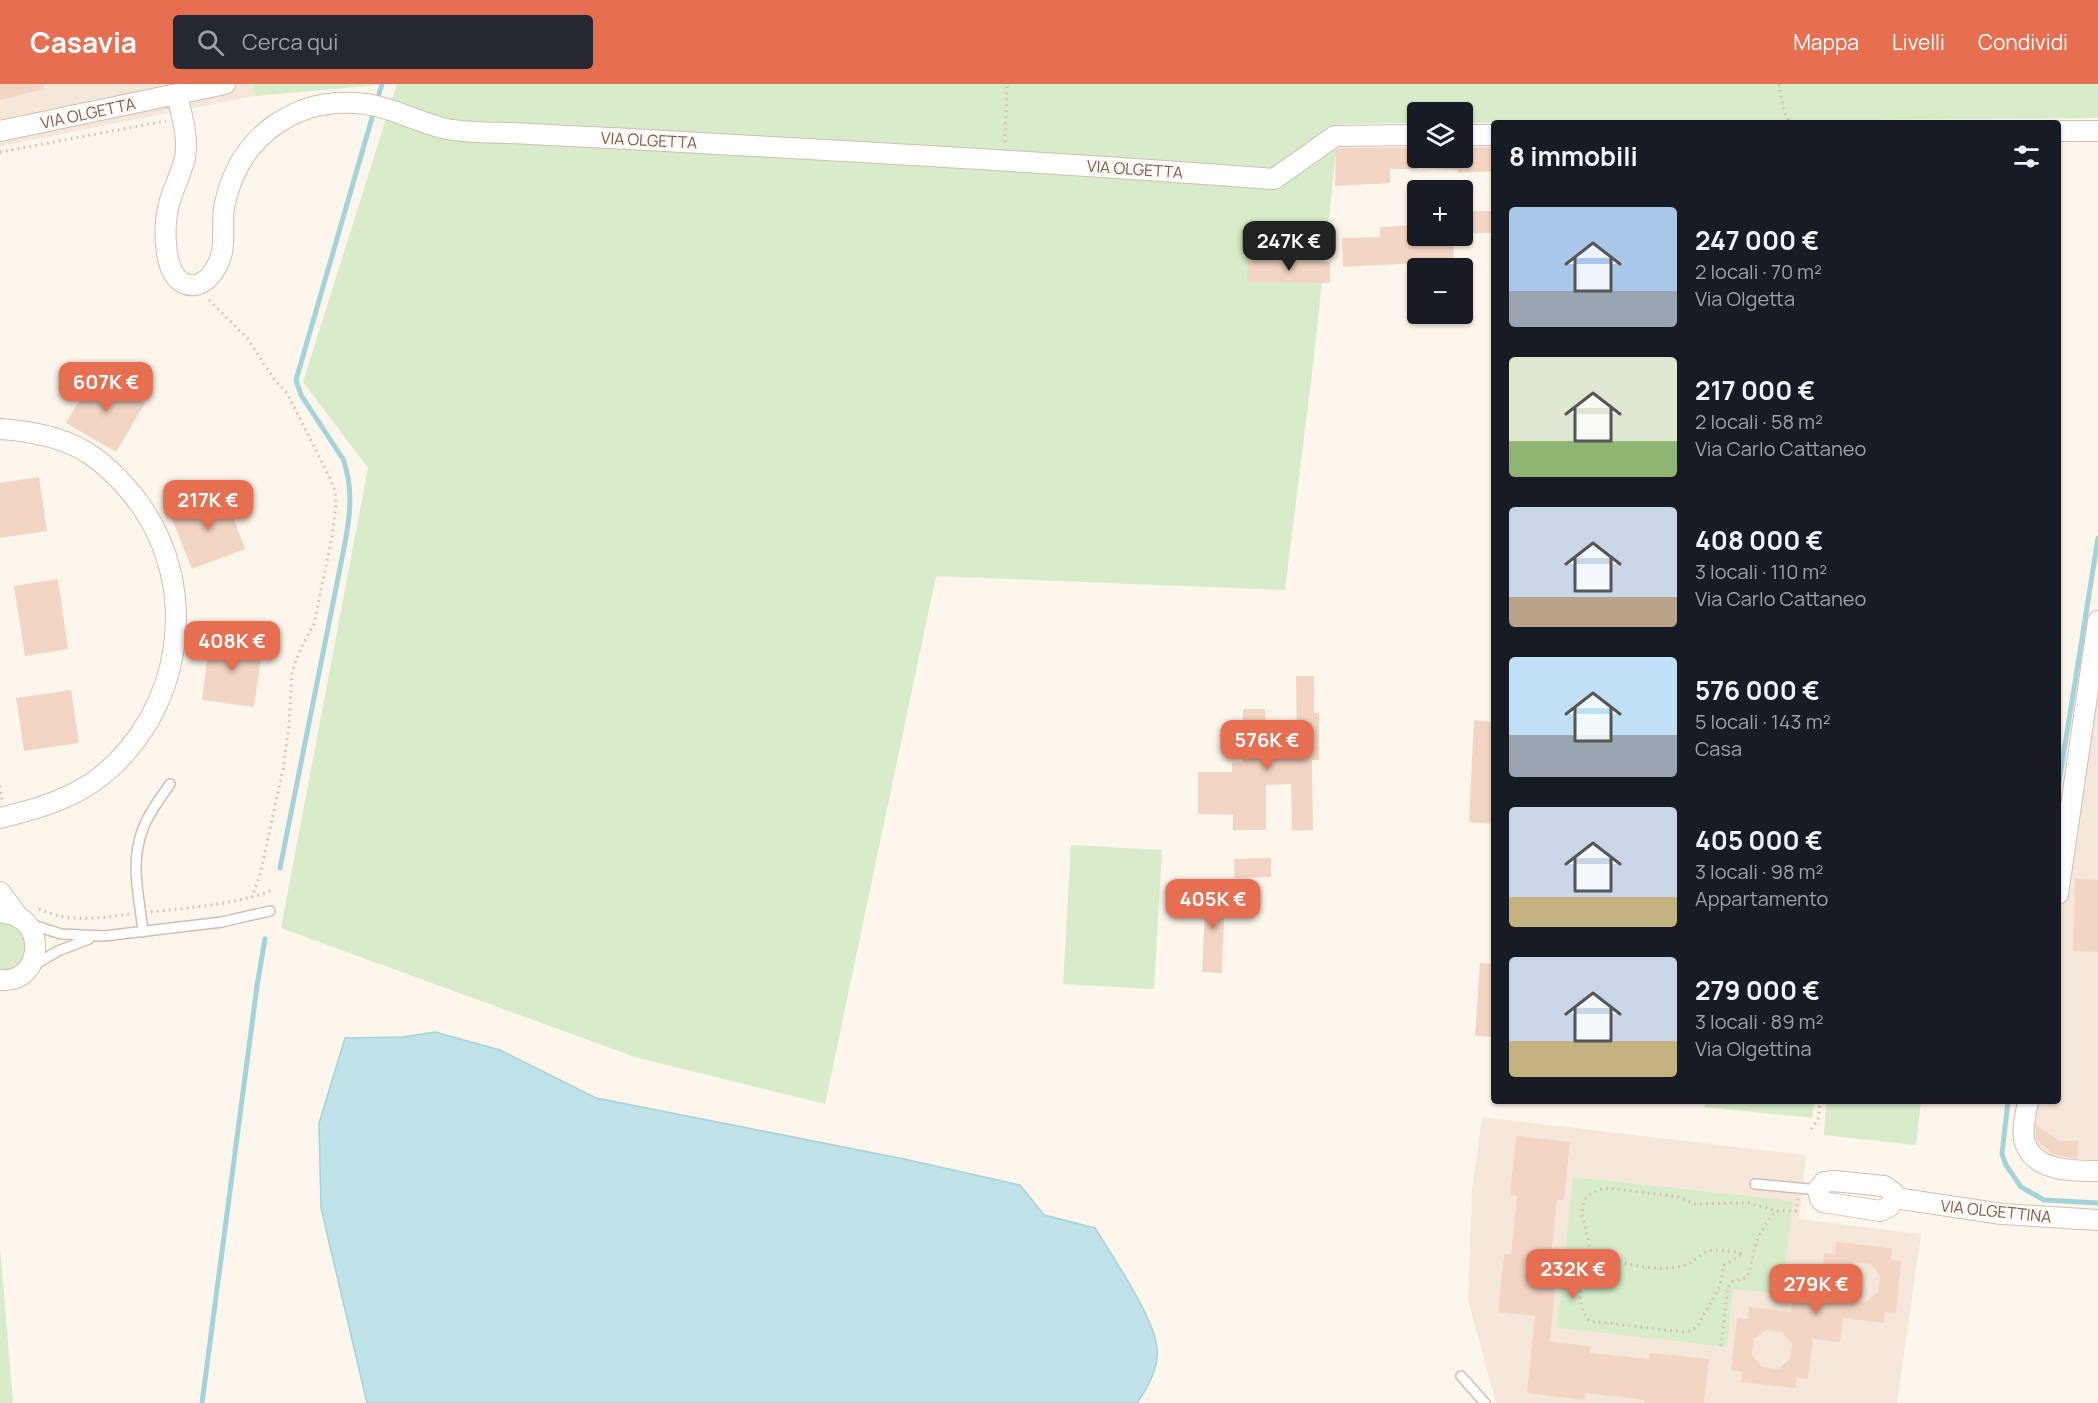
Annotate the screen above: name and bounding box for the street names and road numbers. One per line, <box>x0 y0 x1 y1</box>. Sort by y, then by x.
street label: VIA OLGETTA <box>39 92 137 134</box>
street label: VIA OLGETTA <box>600 126 698 154</box>
street label: VIA OLGETTA <box>1086 155 1184 183</box>
street label: VIA OLGETTINA <box>1939 1194 2053 1228</box>

